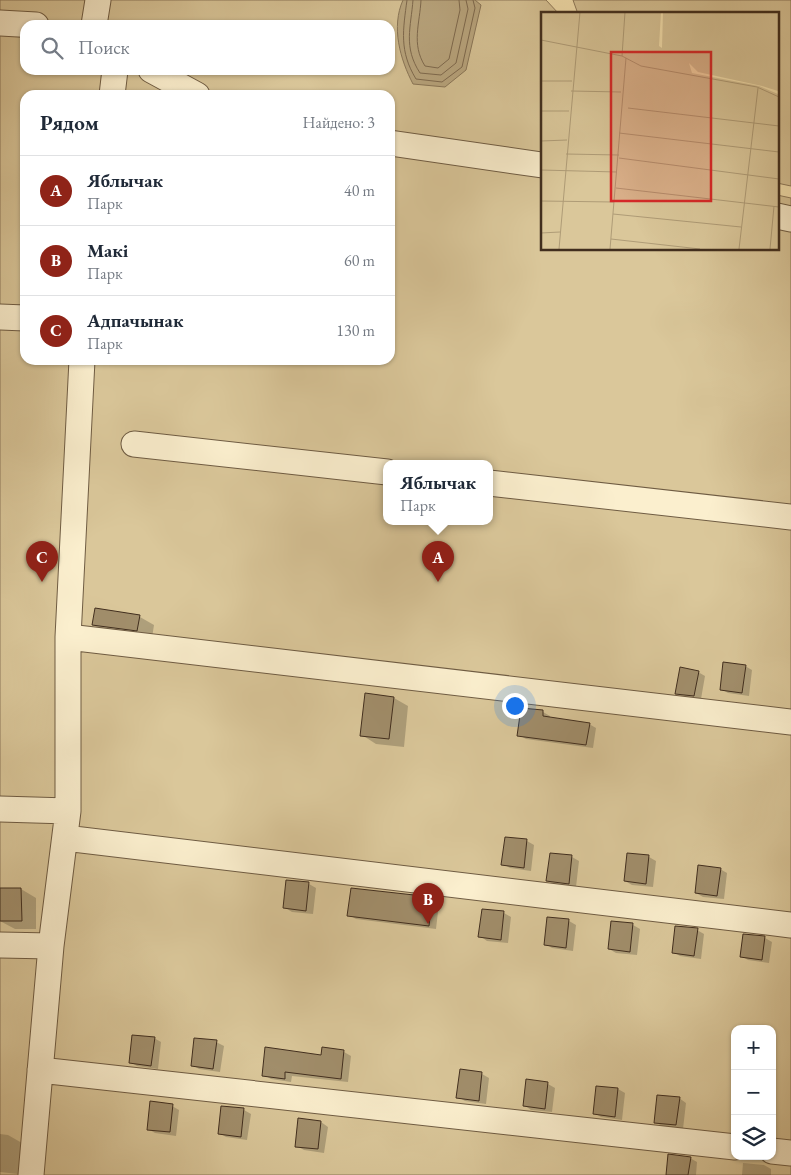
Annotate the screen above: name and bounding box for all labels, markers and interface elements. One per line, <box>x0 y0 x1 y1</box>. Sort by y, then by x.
inset map <box>541 12 778 250</box>
search box <box>20 20 395 75</box>
icon: search <box>38 34 66 62</box>
text: Поиск <box>78 35 130 60</box>
text: Рядом <box>40 109 99 136</box>
text: Найдено: 3 <box>303 112 375 133</box>
text: Яблычак <box>87 168 163 193</box>
text: A <box>50 180 62 201</box>
text: 40 m <box>344 180 375 201</box>
text: Парк <box>87 193 123 214</box>
text: Макі <box>87 238 128 263</box>
text: B <box>51 250 61 271</box>
text: 60 m <box>344 250 375 271</box>
text: Парк <box>87 263 123 284</box>
text: Адпачынак <box>87 308 183 333</box>
text: C <box>50 320 62 341</box>
text: 130 m <box>336 320 375 341</box>
text: Парк <box>87 333 123 354</box>
popup <box>383 460 493 525</box>
text: Яблычак <box>400 470 476 495</box>
text: Парк <box>400 495 436 516</box>
pin: C <box>26 541 58 582</box>
pin: A <box>422 541 454 582</box>
your location <box>502 693 528 719</box>
pin: B <box>412 883 444 924</box>
map controls <box>731 1025 776 1160</box>
button: + <box>731 1025 776 1070</box>
button: − <box>731 1070 776 1115</box>
button: layers <box>731 1115 776 1160</box>

